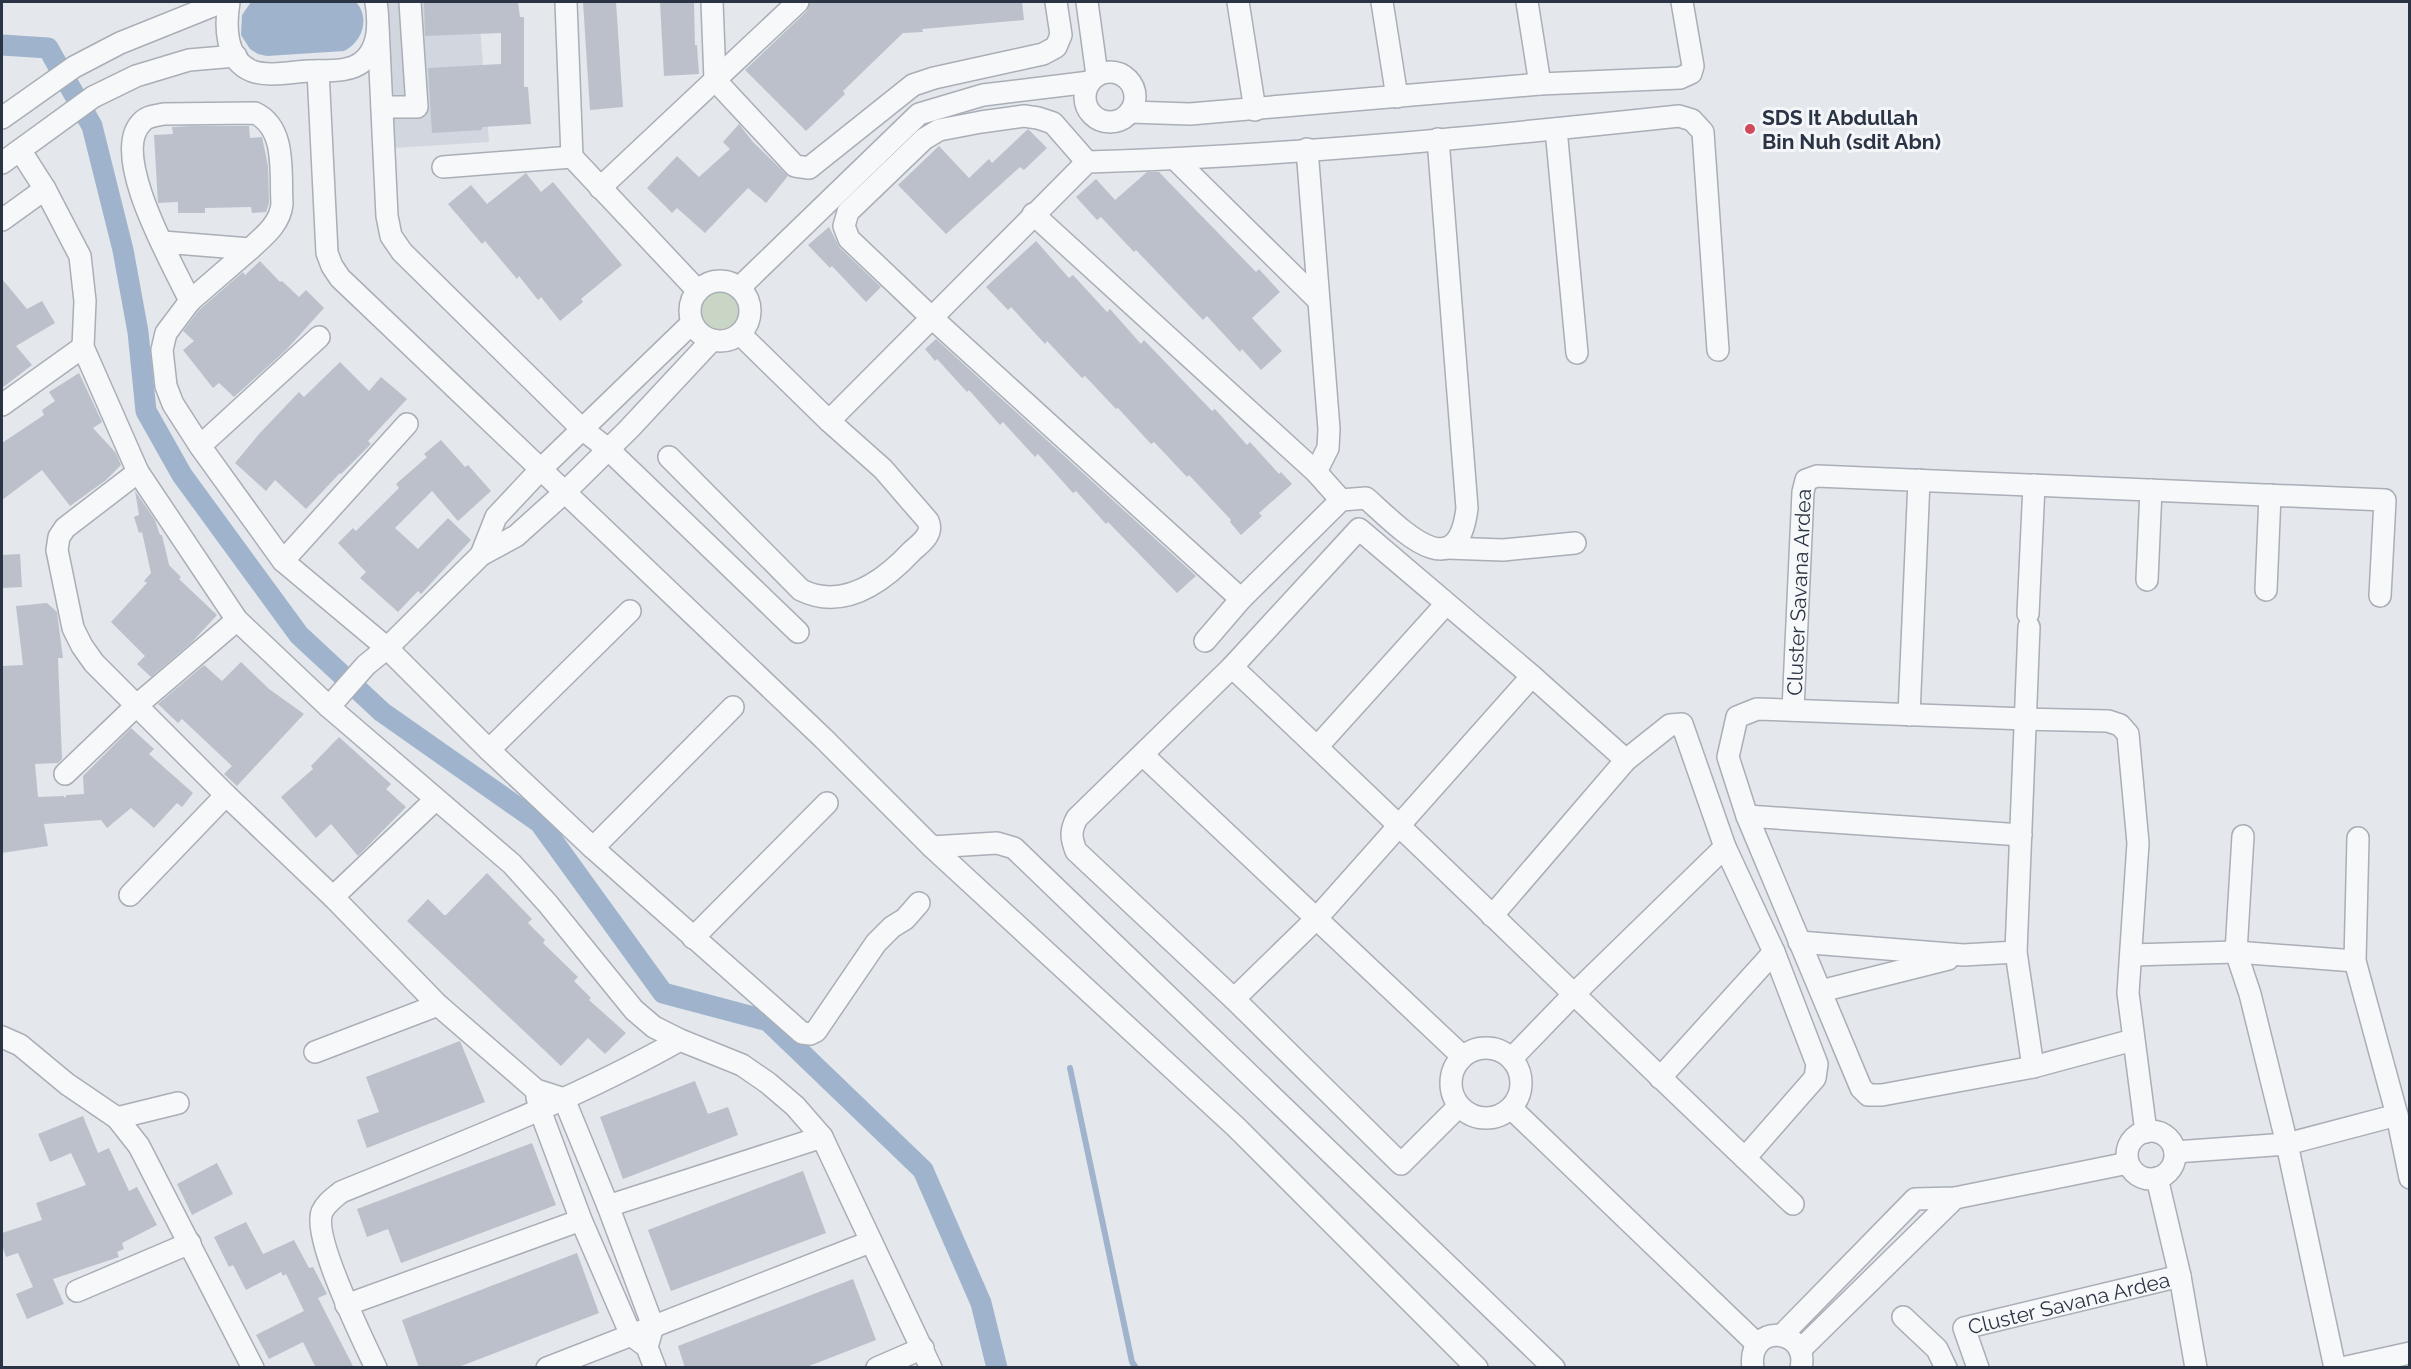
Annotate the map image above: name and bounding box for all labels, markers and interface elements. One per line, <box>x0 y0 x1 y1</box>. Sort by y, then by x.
place label: SDS It Abdullah Bin Nuh (sdit Abn) <box>1762 105 1941 154</box>
marker: SDS It Abdullah Bin Nuh (sdit Abn) <box>1743 122 1757 136</box>
street label: Cluster Savana Ardea <box>1781 488 1816 696</box>
street label: Cluster Savana Ardea <box>1965 1266 2172 1339</box>

